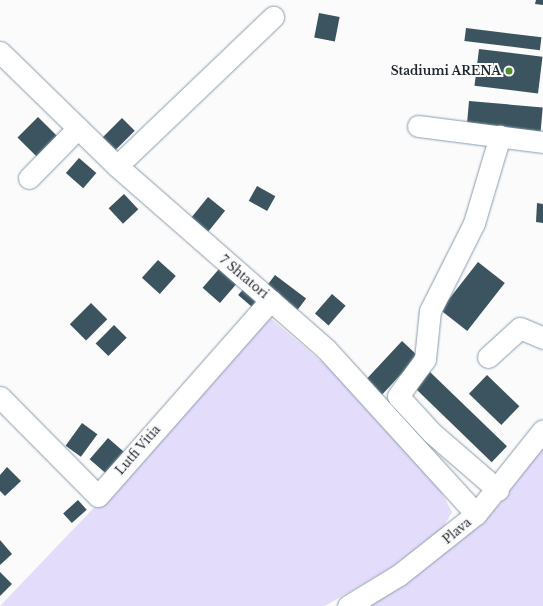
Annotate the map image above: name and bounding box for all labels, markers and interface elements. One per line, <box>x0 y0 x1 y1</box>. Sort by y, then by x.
place label: Stadiumi ARENA <box>390 64 501 78</box>
marker: Stadiumi ARENA <box>504 66 514 76</box>
street label: 7 Shtatori <box>217 253 271 301</box>
street label: Lutfi Vitia <box>112 422 164 478</box>
street label: Plava <box>440 515 474 547</box>

